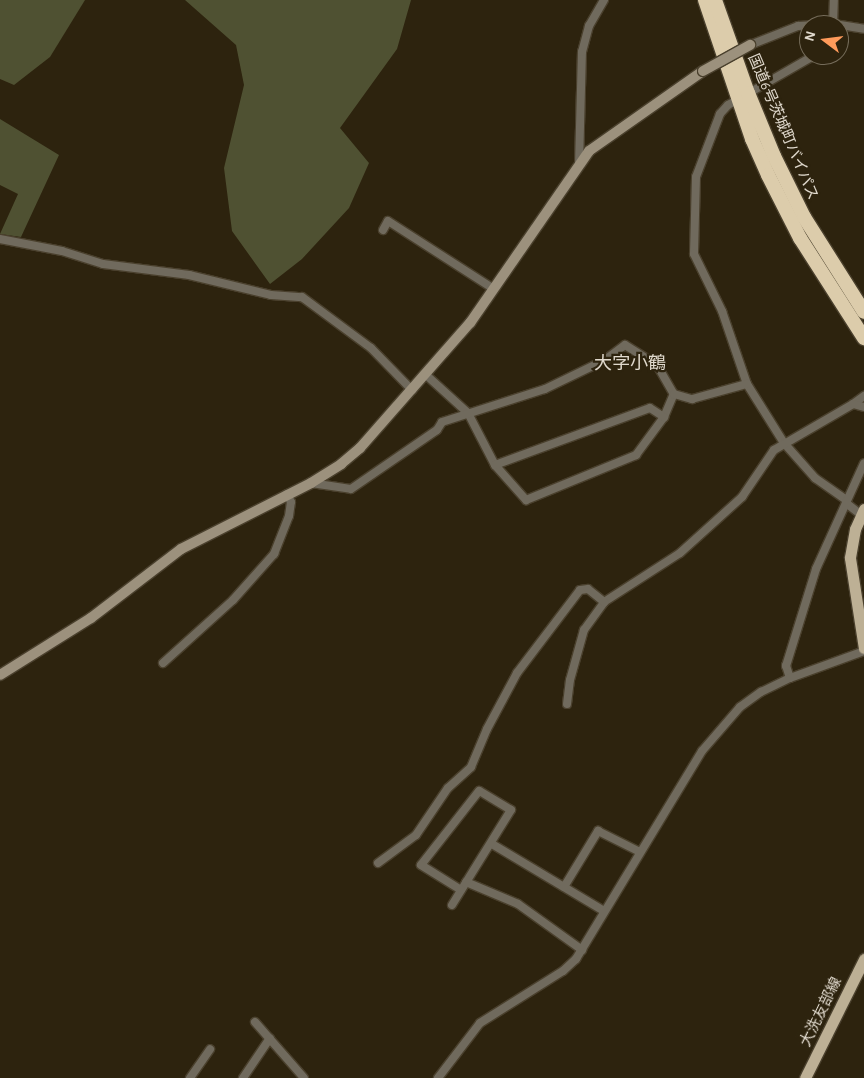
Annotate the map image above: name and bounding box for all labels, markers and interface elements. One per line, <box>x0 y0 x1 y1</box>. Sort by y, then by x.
north arrow <box>799 15 849 65</box>
text: N <box>802 30 818 43</box>
street label: 国道6号茨城町バイパス <box>744 51 822 203</box>
district label: 大字小鶴 <box>594 353 666 375</box>
street label: 大洗友部線 <box>796 974 846 1050</box>

